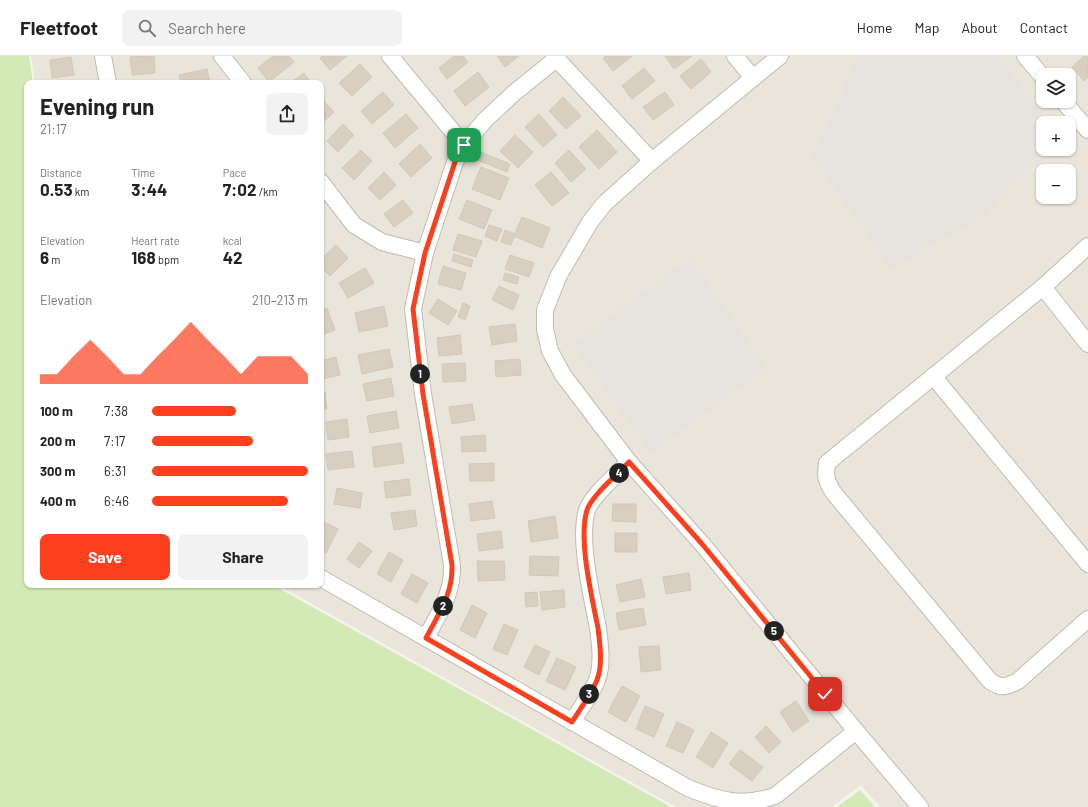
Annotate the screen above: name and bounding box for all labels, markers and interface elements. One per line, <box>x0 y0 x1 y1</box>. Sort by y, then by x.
search box <box>122 10 402 46</box>
text: Fleetfoot <box>20 16 98 39</box>
icon: search <box>136 17 158 39</box>
text: Search here <box>168 19 246 37</box>
text: Home <box>857 19 893 36</box>
text: Map <box>915 19 939 36</box>
text: About <box>961 19 998 36</box>
text: Contact <box>1020 19 1068 36</box>
map controls <box>1036 68 1076 204</box>
button: layers <box>1036 68 1076 108</box>
text: Evening run <box>40 93 154 119</box>
button: share <box>266 93 308 135</box>
button: + <box>1036 116 1076 156</box>
text: 21:17 <box>40 121 66 137</box>
pin <box>447 128 481 162</box>
icon: arrive <box>453 134 475 156</box>
button: − <box>1036 164 1076 204</box>
text: Distance <box>40 166 82 179</box>
text: Time <box>131 166 155 179</box>
text: Pace <box>223 166 246 179</box>
text: 0.53 <box>40 179 73 199</box>
text: 3:44 <box>131 179 167 199</box>
text: 7:02 <box>223 179 257 199</box>
text: km <box>73 185 89 198</box>
text: /km <box>257 185 278 198</box>
text: Elevation <box>40 234 84 247</box>
text: Heart rate <box>131 234 180 247</box>
text: kcal <box>223 234 242 247</box>
text: 6 <box>40 247 49 267</box>
text: 168 <box>131 247 156 267</box>
text: 42 <box>223 247 242 267</box>
text: m <box>49 253 60 266</box>
text: bpm <box>156 253 179 266</box>
text: Elevation <box>40 292 92 308</box>
text: 210–213 m <box>252 292 308 308</box>
pin: 1 <box>410 364 430 384</box>
text: 1 <box>418 367 422 380</box>
text: 100 m <box>40 403 73 419</box>
text: 7:38 <box>104 403 128 419</box>
text: 200 m <box>40 433 76 449</box>
text: 7:17 <box>104 433 125 449</box>
text: 300 m <box>40 463 75 479</box>
text: 6:31 <box>104 463 126 479</box>
pin: 4 <box>609 463 629 483</box>
text: 4 <box>616 466 622 479</box>
text: 400 m <box>40 493 76 509</box>
text: 6:46 <box>104 493 129 509</box>
button: Save <box>40 534 170 580</box>
button: Share <box>178 534 308 580</box>
pin: 2 <box>433 596 453 616</box>
text: 2 <box>440 599 446 612</box>
pin: 5 <box>764 621 784 641</box>
text: 5 <box>771 624 777 637</box>
pin <box>808 677 842 711</box>
icon: check <box>814 683 836 705</box>
pin: 3 <box>579 684 599 704</box>
text: 3 <box>586 687 592 700</box>

